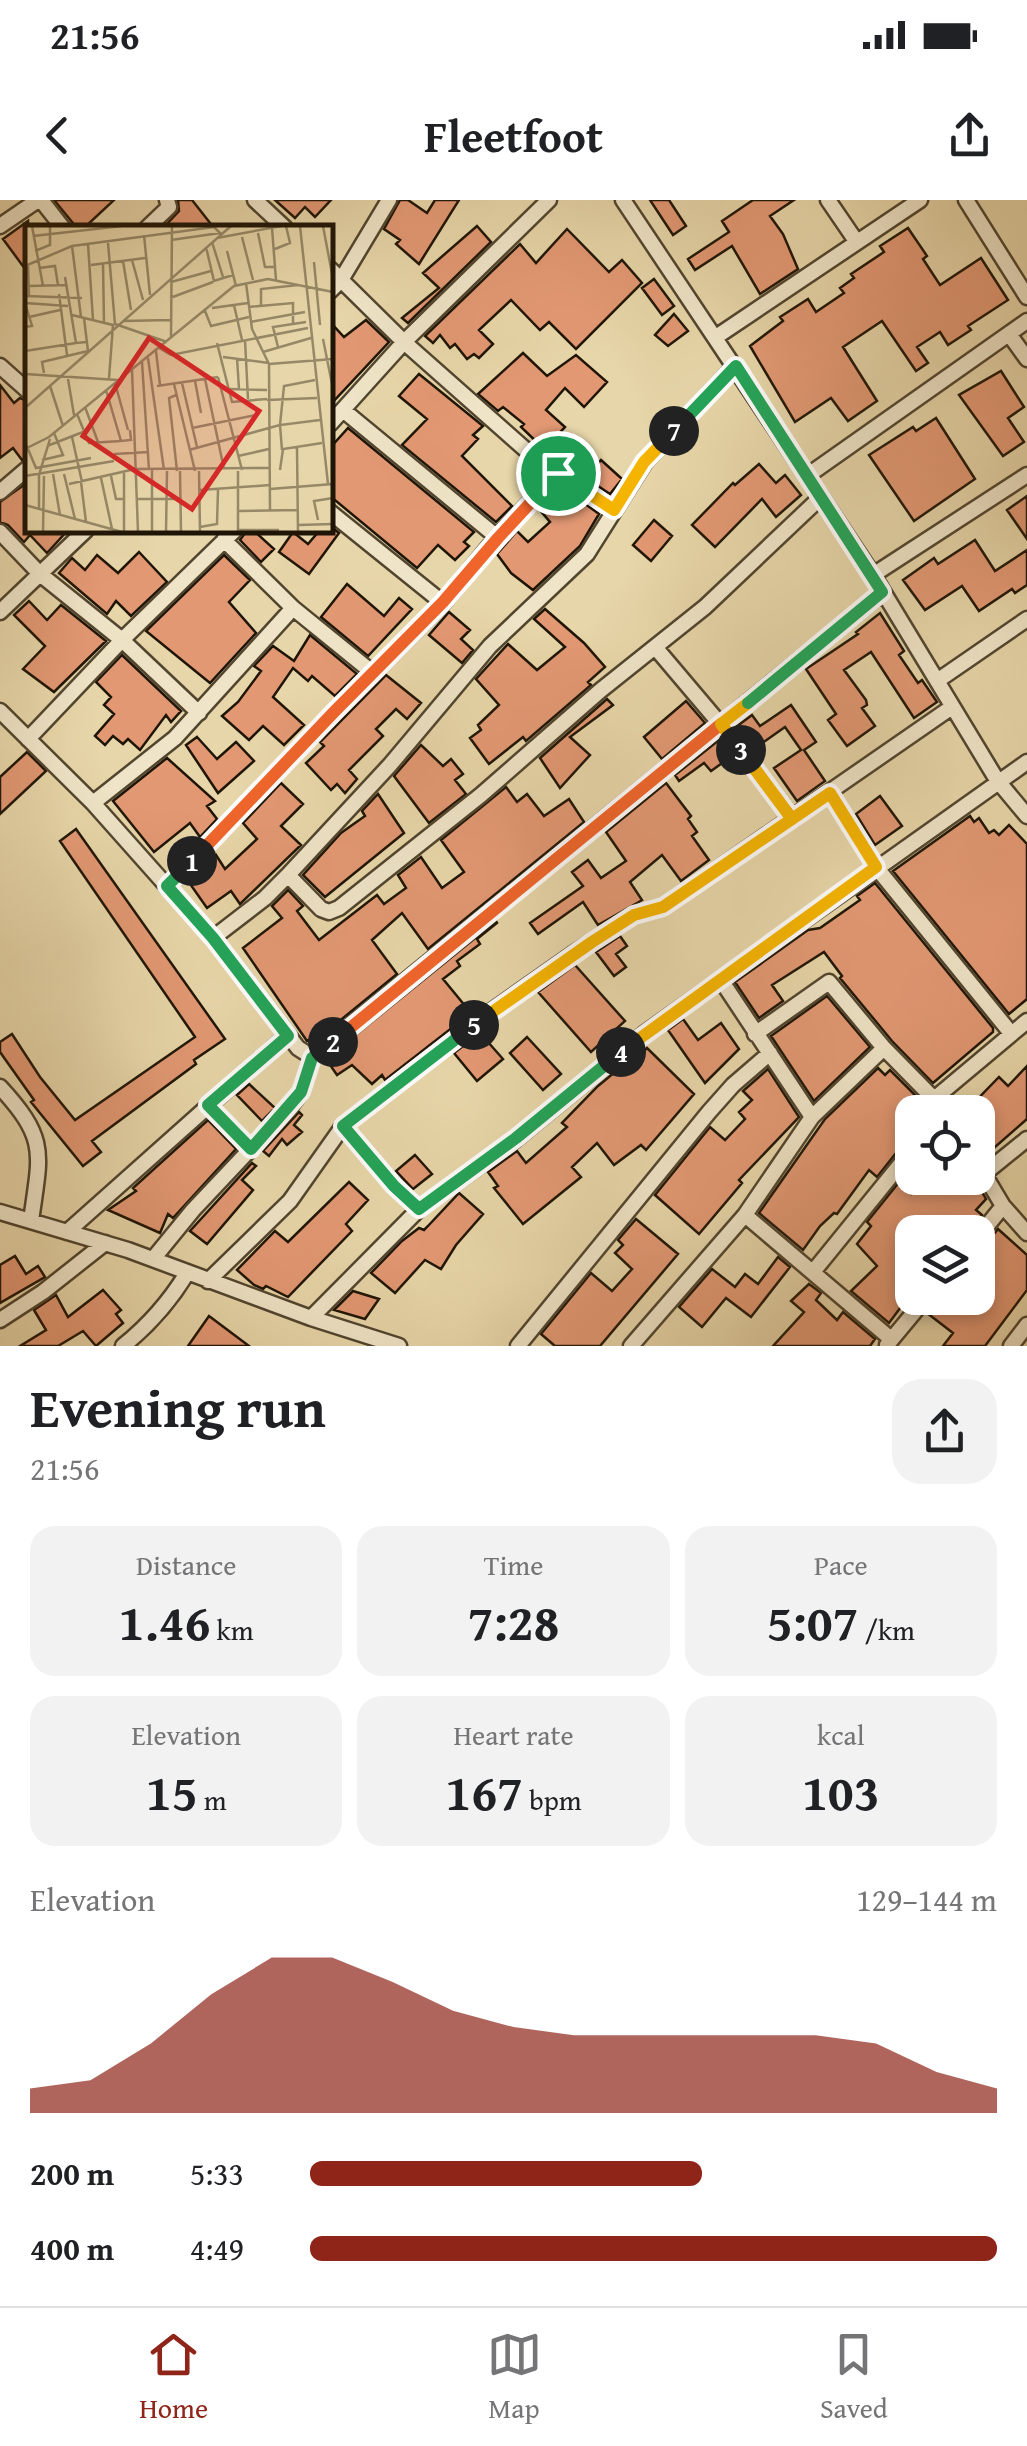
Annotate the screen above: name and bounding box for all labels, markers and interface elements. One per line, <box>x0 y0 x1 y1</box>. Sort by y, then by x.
text: 21:56 <box>50 7 140 63</box>
text: Fleetfoot <box>424 103 603 168</box>
icon: back <box>30 108 85 163</box>
icon: share <box>942 108 997 163</box>
inset map <box>25 225 332 532</box>
pin: 7 <box>649 406 699 456</box>
text: 7 <box>667 410 681 451</box>
pin <box>516 431 601 516</box>
icon: arrive <box>531 446 586 501</box>
pin: 3 <box>716 725 766 775</box>
text: 3 <box>734 729 748 770</box>
pin: 1 <box>167 836 217 886</box>
text: 1 <box>185 840 199 881</box>
pin: 5 <box>449 1000 499 1050</box>
text: 5 <box>467 1004 481 1045</box>
pin: 2 <box>308 1017 358 1067</box>
text: 2 <box>326 1021 340 1062</box>
pin: 4 <box>596 1027 646 1077</box>
text: 4 <box>614 1031 628 1072</box>
map controls <box>895 1095 995 1315</box>
button: locate <box>895 1095 995 1195</box>
button: layers <box>895 1215 995 1315</box>
text: Evening run <box>30 1367 326 1447</box>
button: share <box>892 1379 997 1484</box>
text: 21:56 <box>30 1445 99 1492</box>
text: Distance <box>136 1544 236 1585</box>
text: Time <box>484 1544 543 1585</box>
text: Pace <box>814 1544 868 1585</box>
text: 1.46 <box>119 1585 210 1658</box>
text: 7:28 <box>468 1585 559 1658</box>
text: 5:07 <box>767 1585 859 1658</box>
text: km <box>210 1609 254 1650</box>
text: /km <box>859 1609 915 1650</box>
text: Elevation <box>131 1714 241 1755</box>
text: Heart rate <box>453 1714 574 1755</box>
text: kcal <box>817 1714 865 1755</box>
text: 15 <box>146 1755 198 1828</box>
text: 167 <box>445 1755 523 1828</box>
text: 103 <box>802 1755 880 1828</box>
text: m <box>198 1779 227 1820</box>
text: bpm <box>523 1779 582 1820</box>
text: Elevation <box>30 1876 155 1923</box>
text: 129–144 m <box>856 1876 997 1923</box>
text: 200 m <box>30 2150 114 2197</box>
text: 5:33 <box>190 2150 244 2197</box>
text: 400 m <box>30 2225 114 2272</box>
text: 4:49 <box>190 2225 244 2272</box>
tab: Home <box>139 2327 208 2428</box>
tab: Map <box>487 2327 542 2428</box>
tab: Saved <box>820 2327 888 2428</box>

